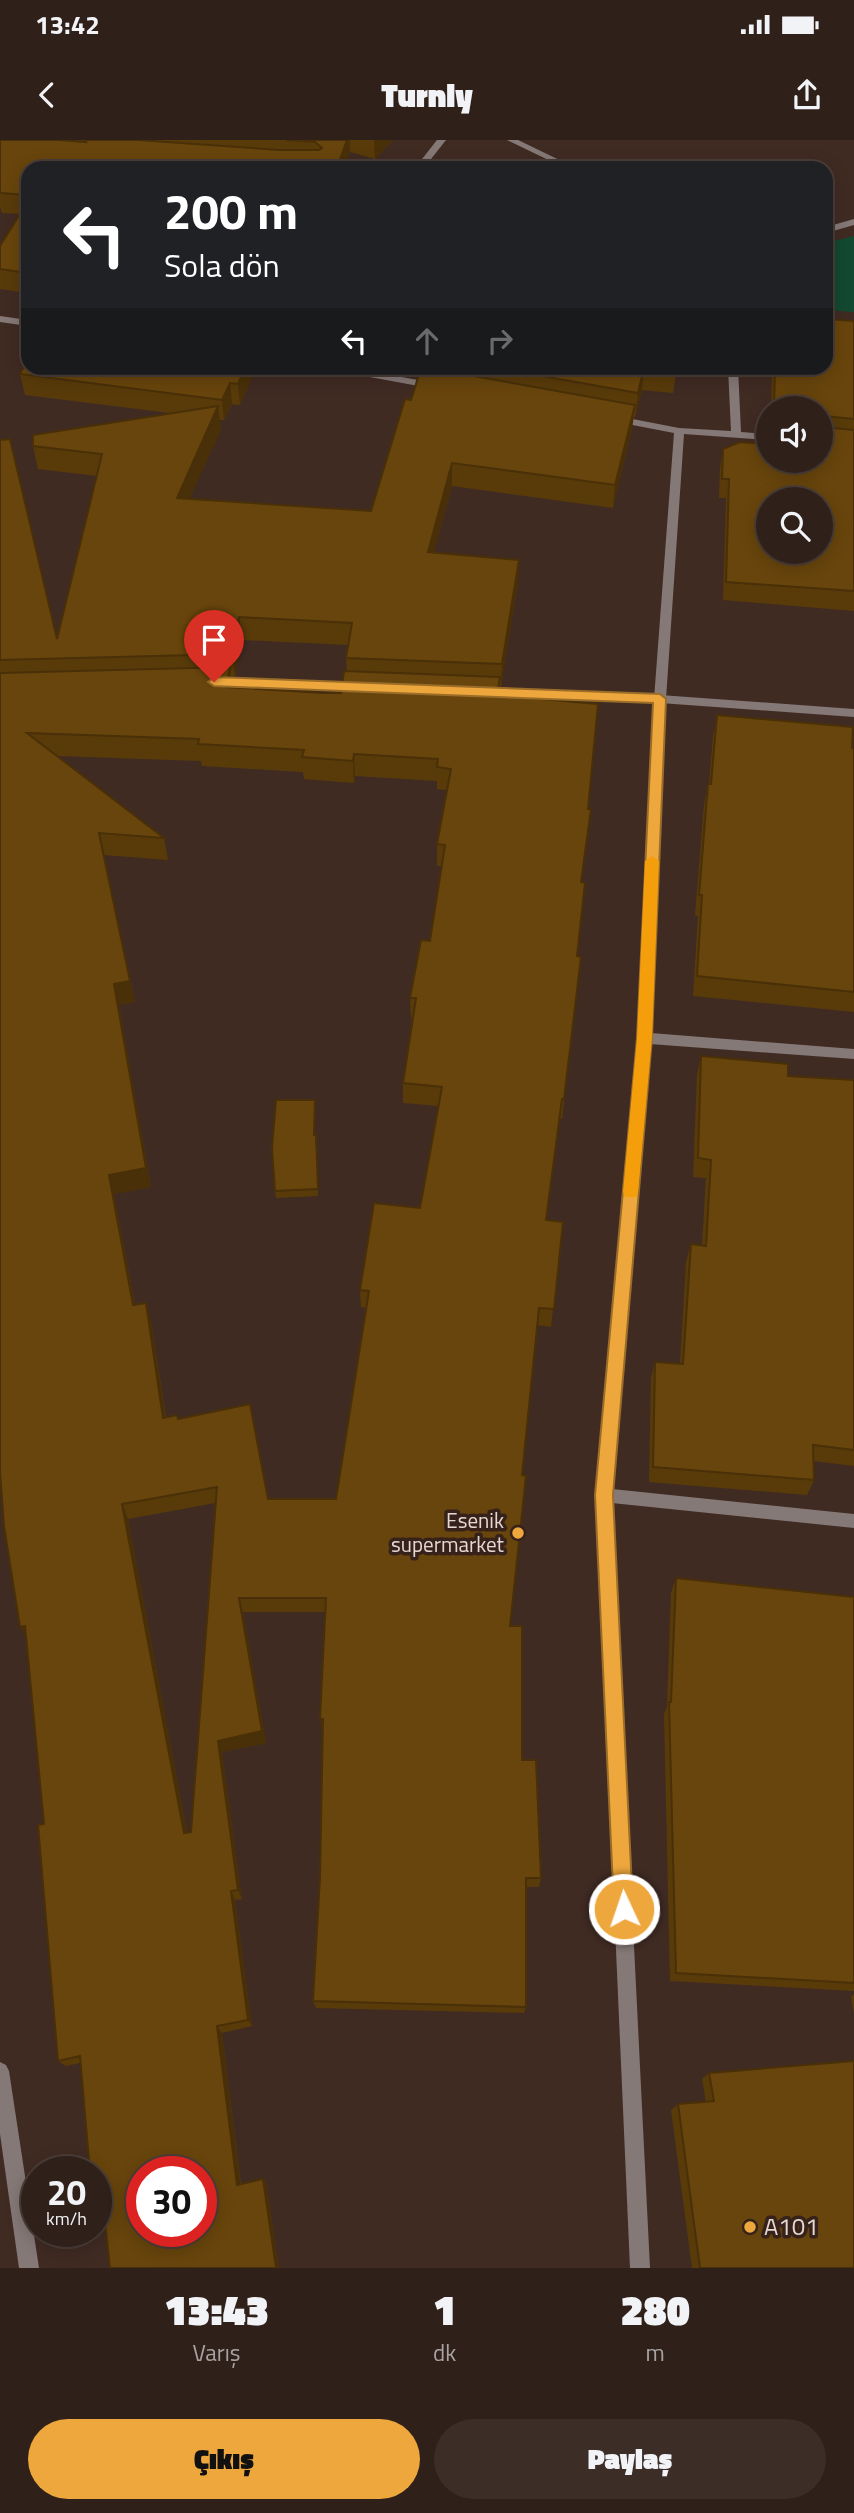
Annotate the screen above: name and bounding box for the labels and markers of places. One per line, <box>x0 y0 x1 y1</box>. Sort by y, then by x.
pin <box>184 610 244 682</box>
place label: Esenik supermarket <box>391 1504 505 1560</box>
marker: Esenik supermarket <box>510 1525 526 1541</box>
place label: A101 <box>764 2208 819 2244</box>
marker: A101 <box>742 2219 758 2235</box>

